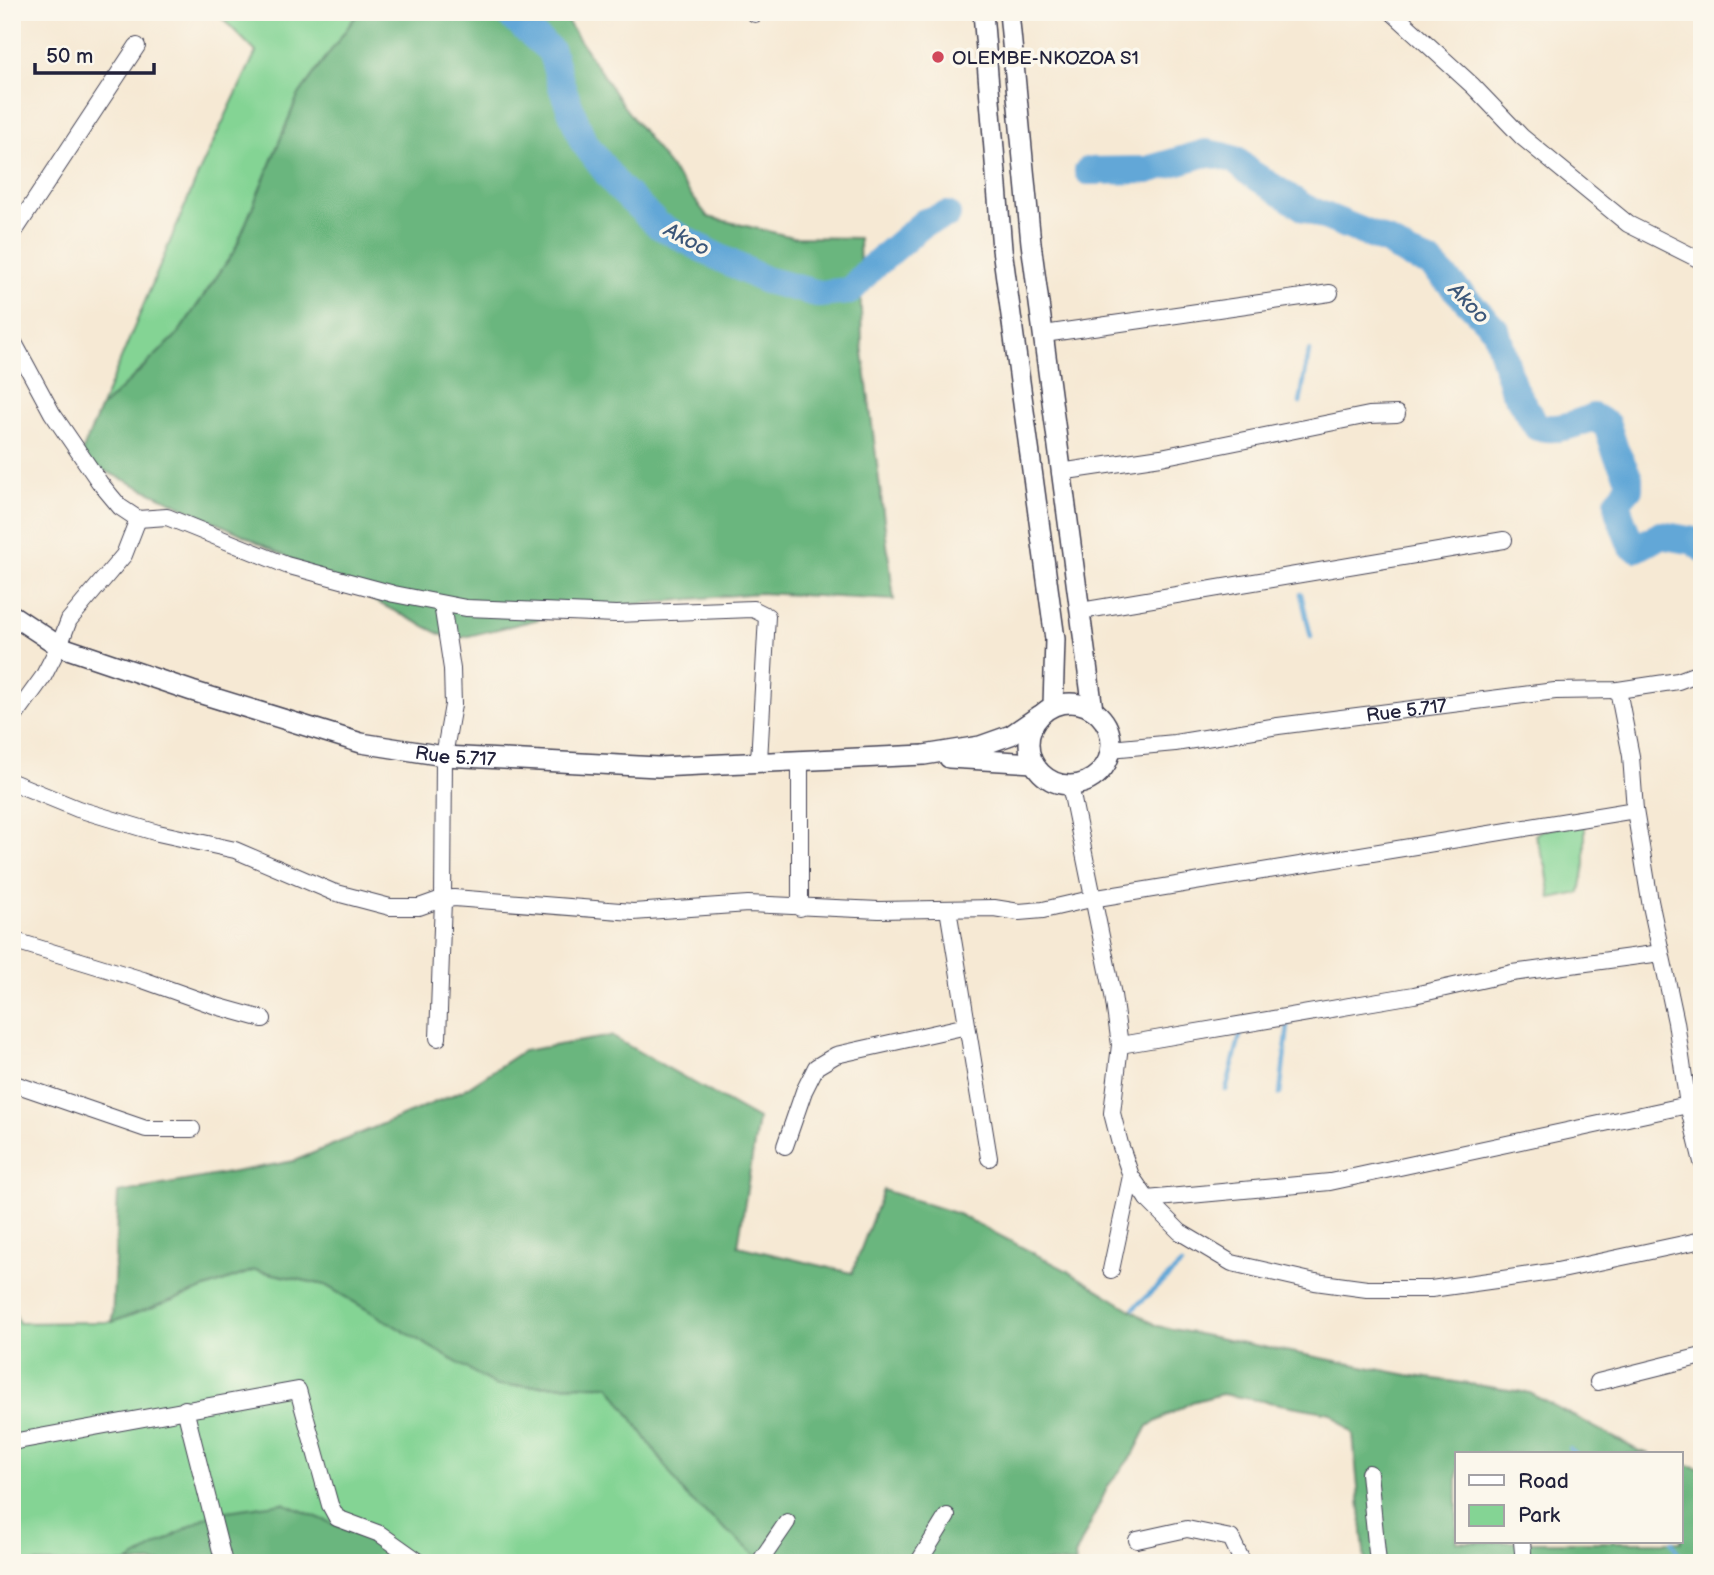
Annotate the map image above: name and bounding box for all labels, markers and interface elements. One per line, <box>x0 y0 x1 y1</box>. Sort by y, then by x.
scale bar <box>35 32 154 76</box>
text: 50 m <box>46 44 93 69</box>
place label: OLEMBE-NKOZOA S1 <box>952 47 1139 70</box>
marker: OLEMBE-NKOZOA S1 <box>930 49 946 65</box>
water label: Akoo <box>659 217 714 262</box>
water label: Akoo <box>1442 277 1494 329</box>
street label: Rue 5.717 <box>1365 695 1449 728</box>
street label: Rue 5.717 <box>413 742 497 772</box>
legend <box>1455 1452 1682 1544</box>
text: Road <box>1518 1469 1569 1494</box>
text: Park <box>1518 1503 1561 1528</box>

